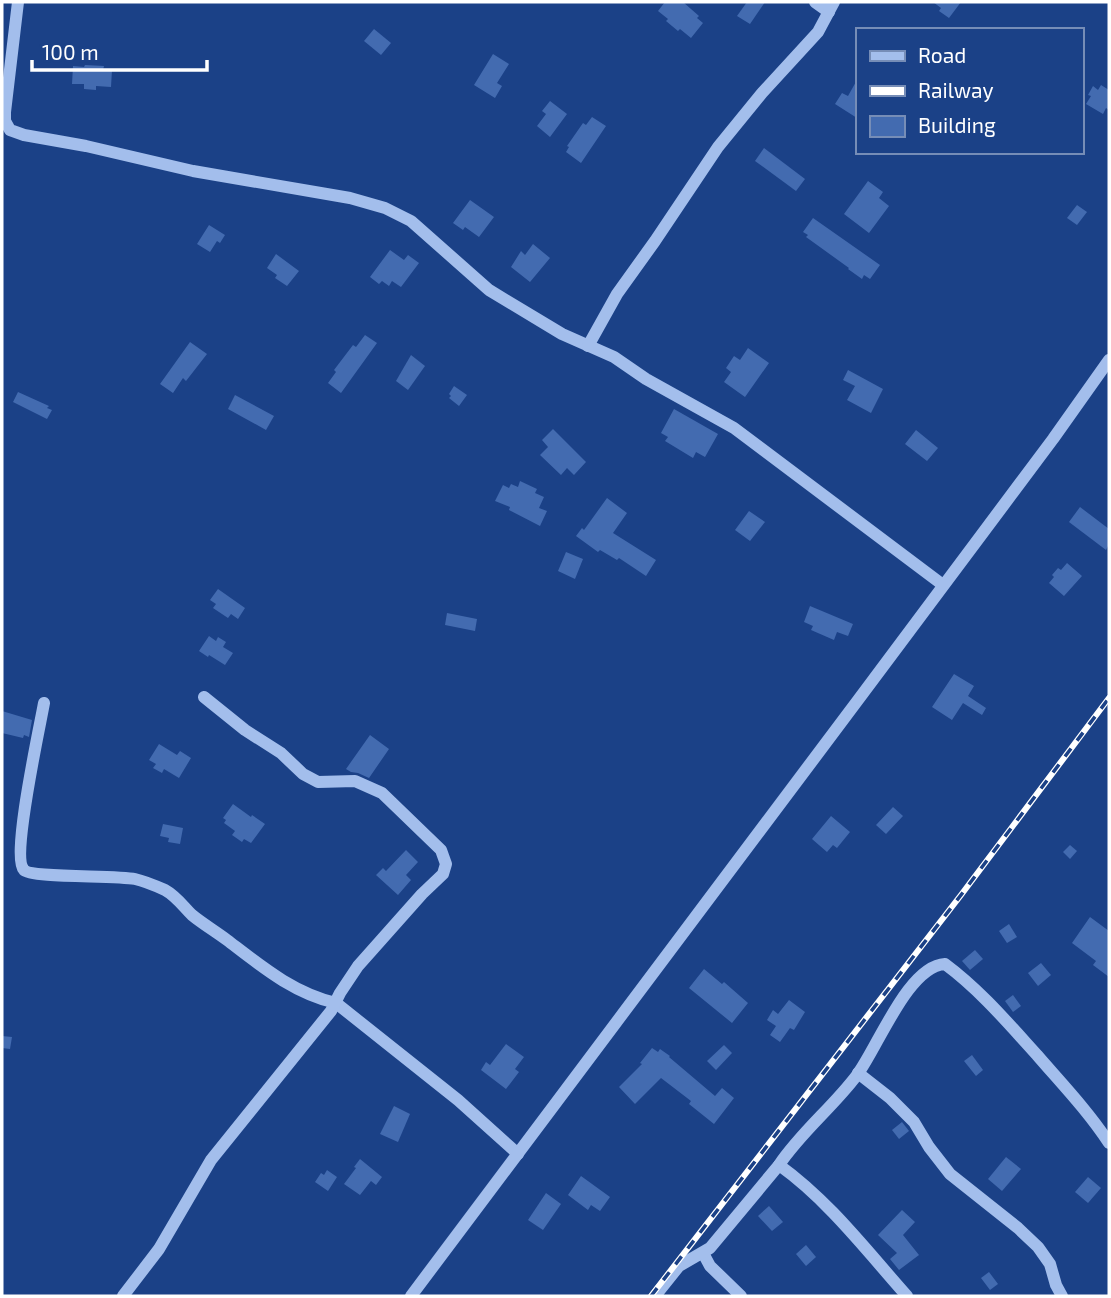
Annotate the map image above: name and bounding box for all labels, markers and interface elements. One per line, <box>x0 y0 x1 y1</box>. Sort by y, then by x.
scale bar <box>32 28 206 72</box>
legend <box>856 28 1083 154</box>
text: 100 m <box>42 39 99 64</box>
text: Road <box>918 42 966 67</box>
text: Railway <box>918 77 994 102</box>
text: Building <box>918 112 996 137</box>

